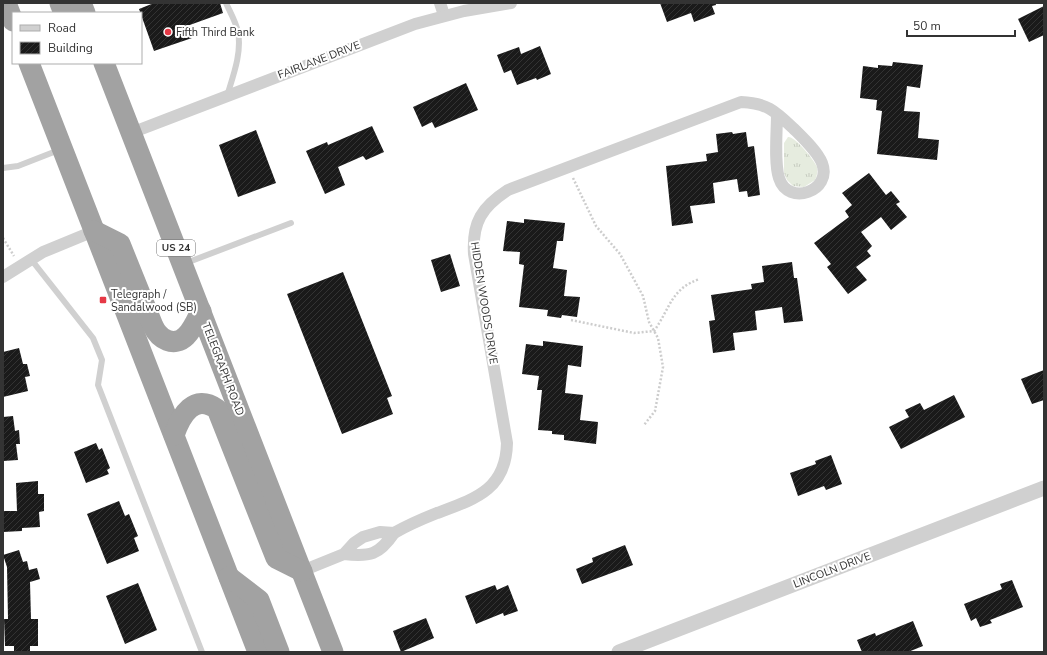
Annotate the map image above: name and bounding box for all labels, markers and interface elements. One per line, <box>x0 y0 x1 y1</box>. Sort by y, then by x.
legend <box>12 12 142 64</box>
scale bar <box>907 12 1015 38</box>
text: 50 m <box>913 18 941 34</box>
text: Road <box>48 20 76 36</box>
place label: Fifth Third Bank <box>176 25 255 40</box>
marker: Fifth Third Bank <box>163 27 173 37</box>
street label: FAIRLANE DRIVE <box>276 37 362 83</box>
text: Building <box>48 40 93 56</box>
road number: US 24 <box>157 240 195 256</box>
street label: HIDDEN WOODS DRIVE <box>467 241 501 365</box>
place label: Telegraph / Sandalwood (SB) <box>111 287 197 315</box>
marker: Telegraph / Sandalwood (SB) <box>98 295 108 305</box>
street label: TELEGRAPH ROAD <box>198 320 248 418</box>
street label: LINCOLN DRIVE <box>791 548 873 592</box>

